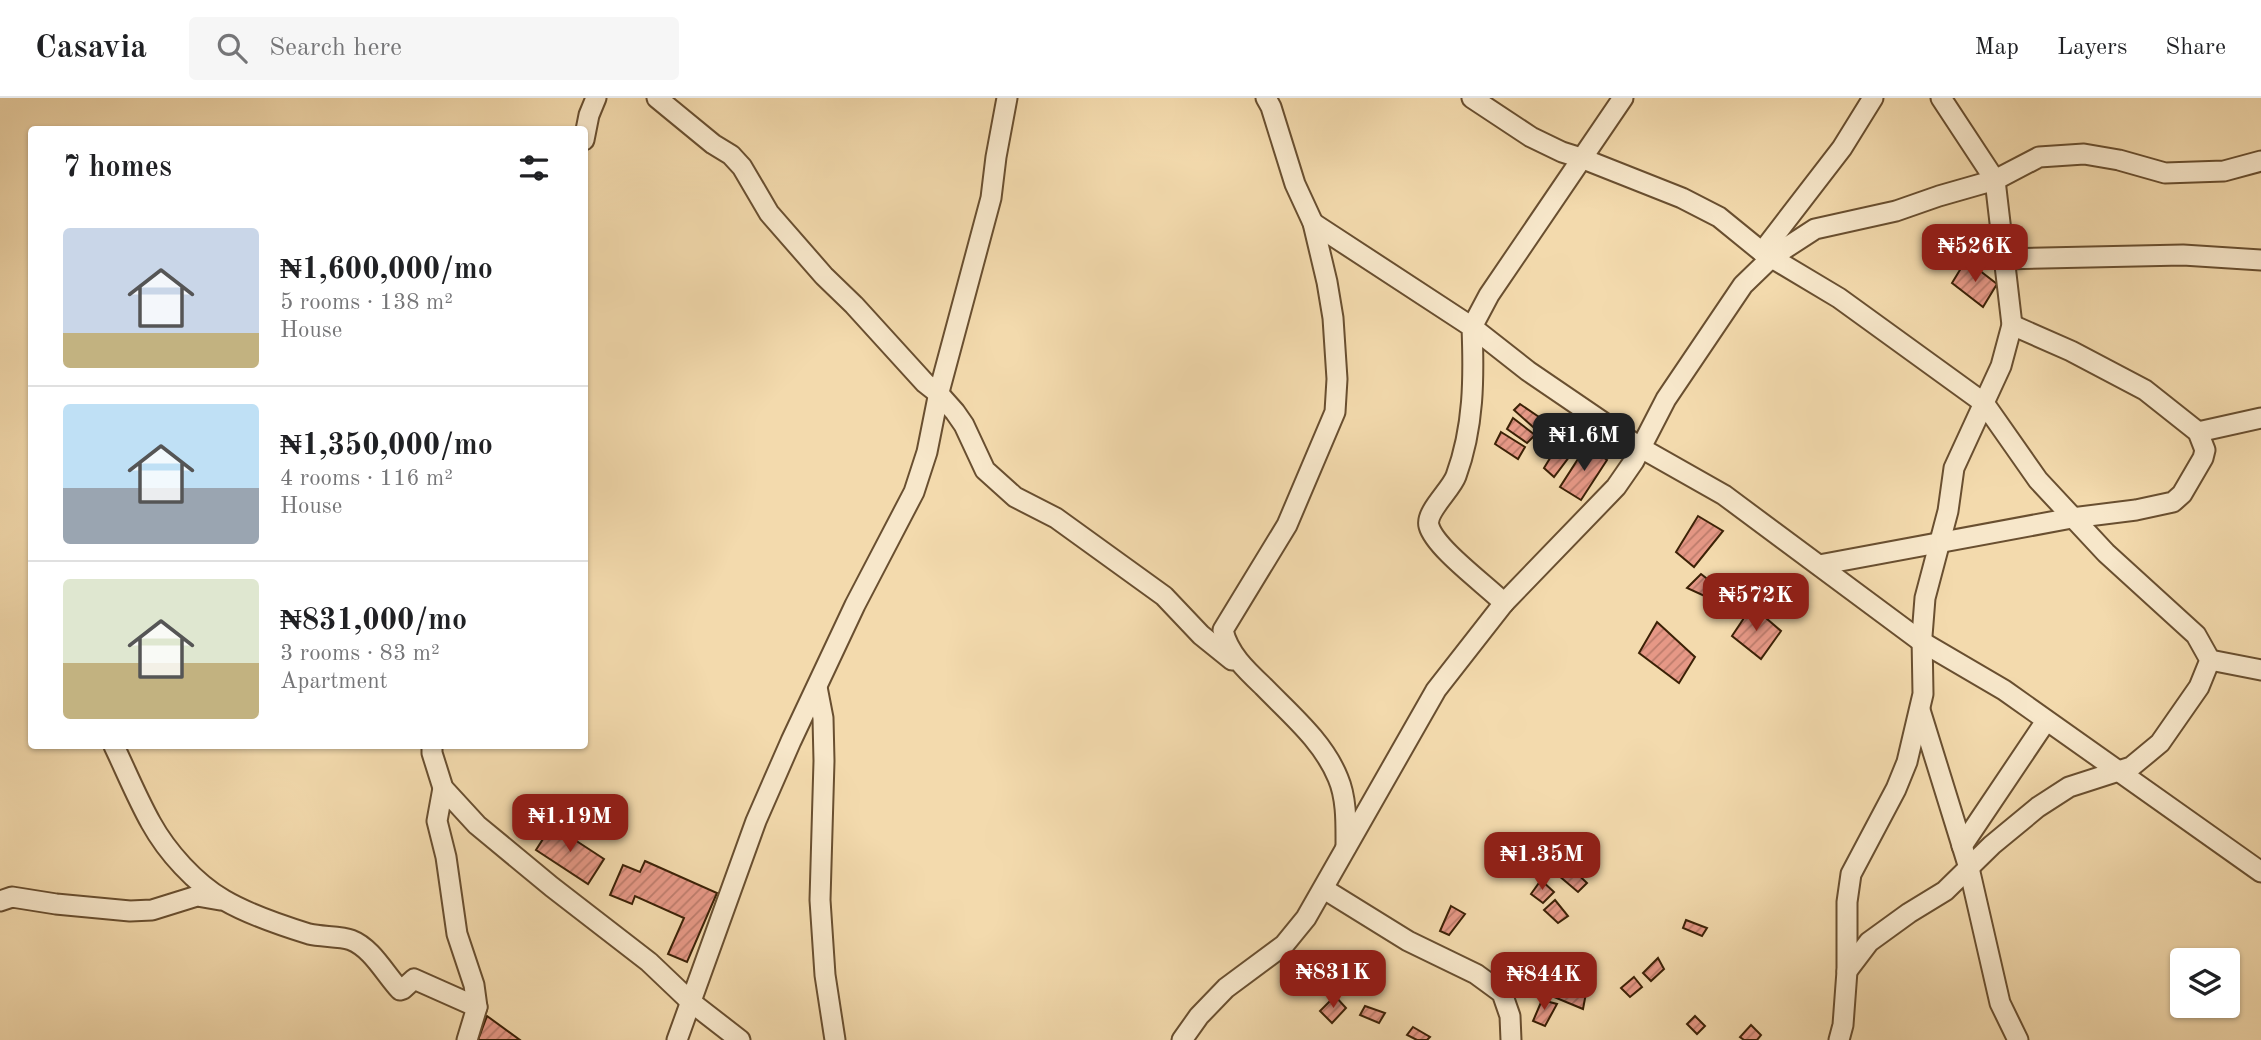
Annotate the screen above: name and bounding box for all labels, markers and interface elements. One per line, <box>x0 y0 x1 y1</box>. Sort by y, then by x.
search box <box>189 17 679 80</box>
icon: search <box>213 29 251 67</box>
text: Casavia <box>35 32 147 65</box>
text: Search here <box>269 35 402 61</box>
text: Map <box>1975 36 2019 60</box>
text: Layers <box>2057 36 2127 60</box>
text: Share <box>2165 36 2226 60</box>
icon: filters <box>515 149 553 187</box>
text: 7 homes <box>63 153 172 183</box>
pin: ₦526K <box>1926 225 2024 284</box>
text: ₦526K <box>1938 235 2012 258</box>
text: ₦1,600,000/mo <box>280 255 493 285</box>
icon: home <box>119 256 203 340</box>
text: 5 rooms · 138 m² <box>280 291 453 314</box>
text: House <box>280 319 342 342</box>
pin: ₦1.6M <box>1535 414 1633 473</box>
text: ₦1.6M <box>1549 424 1619 447</box>
text: ₦1,350,000/mo <box>280 431 493 461</box>
icon: home <box>119 432 203 516</box>
text: 4 rooms · 116 m² <box>280 467 453 490</box>
text: House <box>280 495 342 518</box>
pin: ₦572K <box>1707 574 1805 633</box>
text: ₦572K <box>1719 584 1793 607</box>
text: ₦831,000/mo <box>280 606 467 636</box>
icon: home <box>119 607 203 691</box>
text: 3 rooms · 83 m² <box>280 642 440 665</box>
text: Apartment <box>280 670 388 693</box>
pin: ₦1.19M <box>513 794 627 854</box>
text: ₦1.19M <box>528 805 612 828</box>
pin: ₦1.35M <box>1485 832 1599 892</box>
text: ₦1.35M <box>1500 843 1584 866</box>
map controls <box>2170 948 2240 1018</box>
button: layers <box>2170 948 2240 1018</box>
pin: ₦831K <box>1284 950 1382 1010</box>
pin: ₦844K <box>1495 953 1593 1012</box>
text: ₦831K <box>1296 961 1370 984</box>
text: ₦844K <box>1507 963 1581 986</box>

